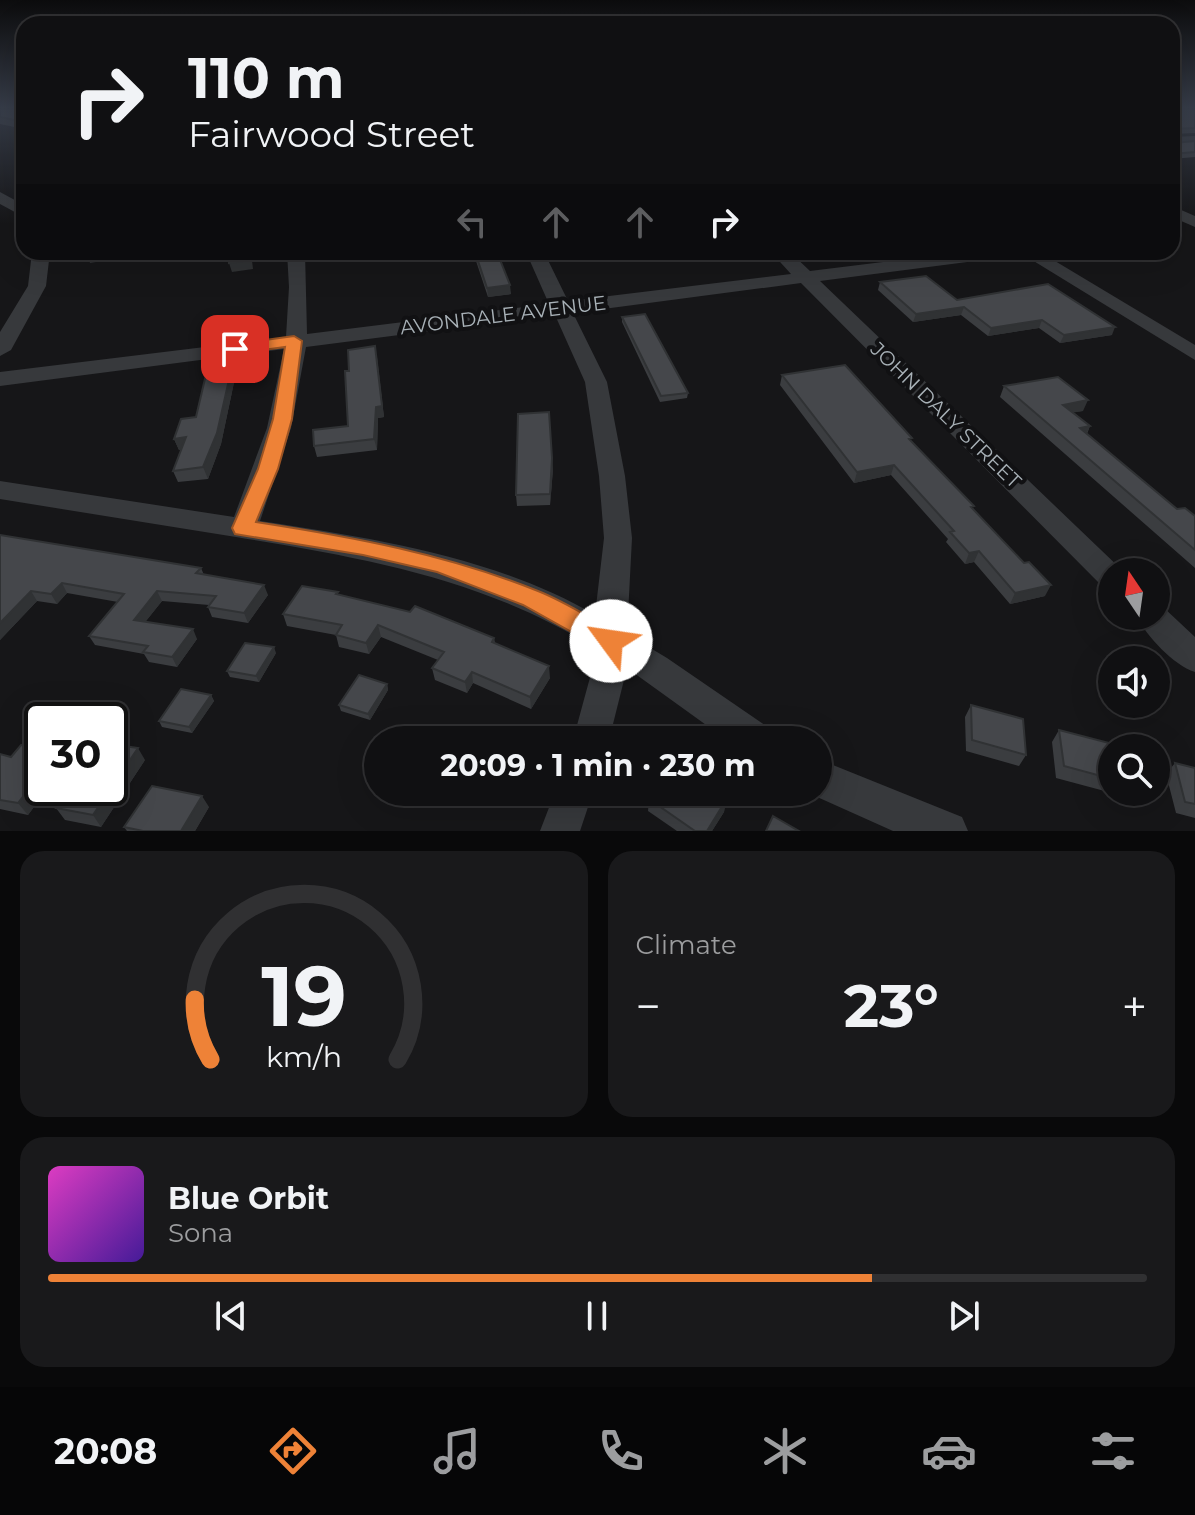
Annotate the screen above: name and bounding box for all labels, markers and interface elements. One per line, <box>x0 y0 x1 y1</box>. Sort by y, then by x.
text: 110 m <box>188 44 345 112</box>
icon: right <box>56 48 160 152</box>
text: Fairwood Street <box>188 112 475 156</box>
icon: left <box>450 200 494 244</box>
icon: ahead <box>534 200 578 244</box>
icon: ahead <box>618 200 662 244</box>
icon: right <box>702 200 746 244</box>
street label: AVONDALE AVENUE <box>399 290 607 340</box>
pin <box>201 315 269 383</box>
icon: arrive <box>213 327 257 371</box>
street label: JOHN DALY STREET <box>865 336 1027 493</box>
north arrow <box>1098 558 1170 630</box>
map controls <box>1098 558 1170 806</box>
position arrow <box>569 599 653 683</box>
button: sound <box>1098 646 1170 718</box>
speed limit sign: 30 <box>24 702 128 806</box>
button: search <box>1098 734 1170 806</box>
text: 20:09 · 1 min · 230 m <box>441 747 755 784</box>
text: Climate <box>636 929 737 961</box>
text: 19 <box>261 945 347 1047</box>
text: 23° <box>844 969 939 1042</box>
text: − <box>636 979 661 1033</box>
text: + <box>1122 979 1147 1033</box>
text: km/h <box>266 1039 342 1074</box>
text: Blue Orbit <box>168 1180 329 1217</box>
text: Sona <box>168 1217 233 1249</box>
icon: previous <box>209 1294 253 1338</box>
icon: pause <box>575 1294 619 1338</box>
icon: next <box>942 1294 986 1338</box>
icon: directions <box>265 1423 321 1479</box>
icon: music <box>429 1423 485 1479</box>
icon: phone <box>593 1423 649 1479</box>
icon: climate <box>757 1423 813 1479</box>
icon: car <box>921 1423 977 1479</box>
icon: filters <box>1085 1423 1141 1479</box>
text: 20:08 <box>54 1429 157 1473</box>

